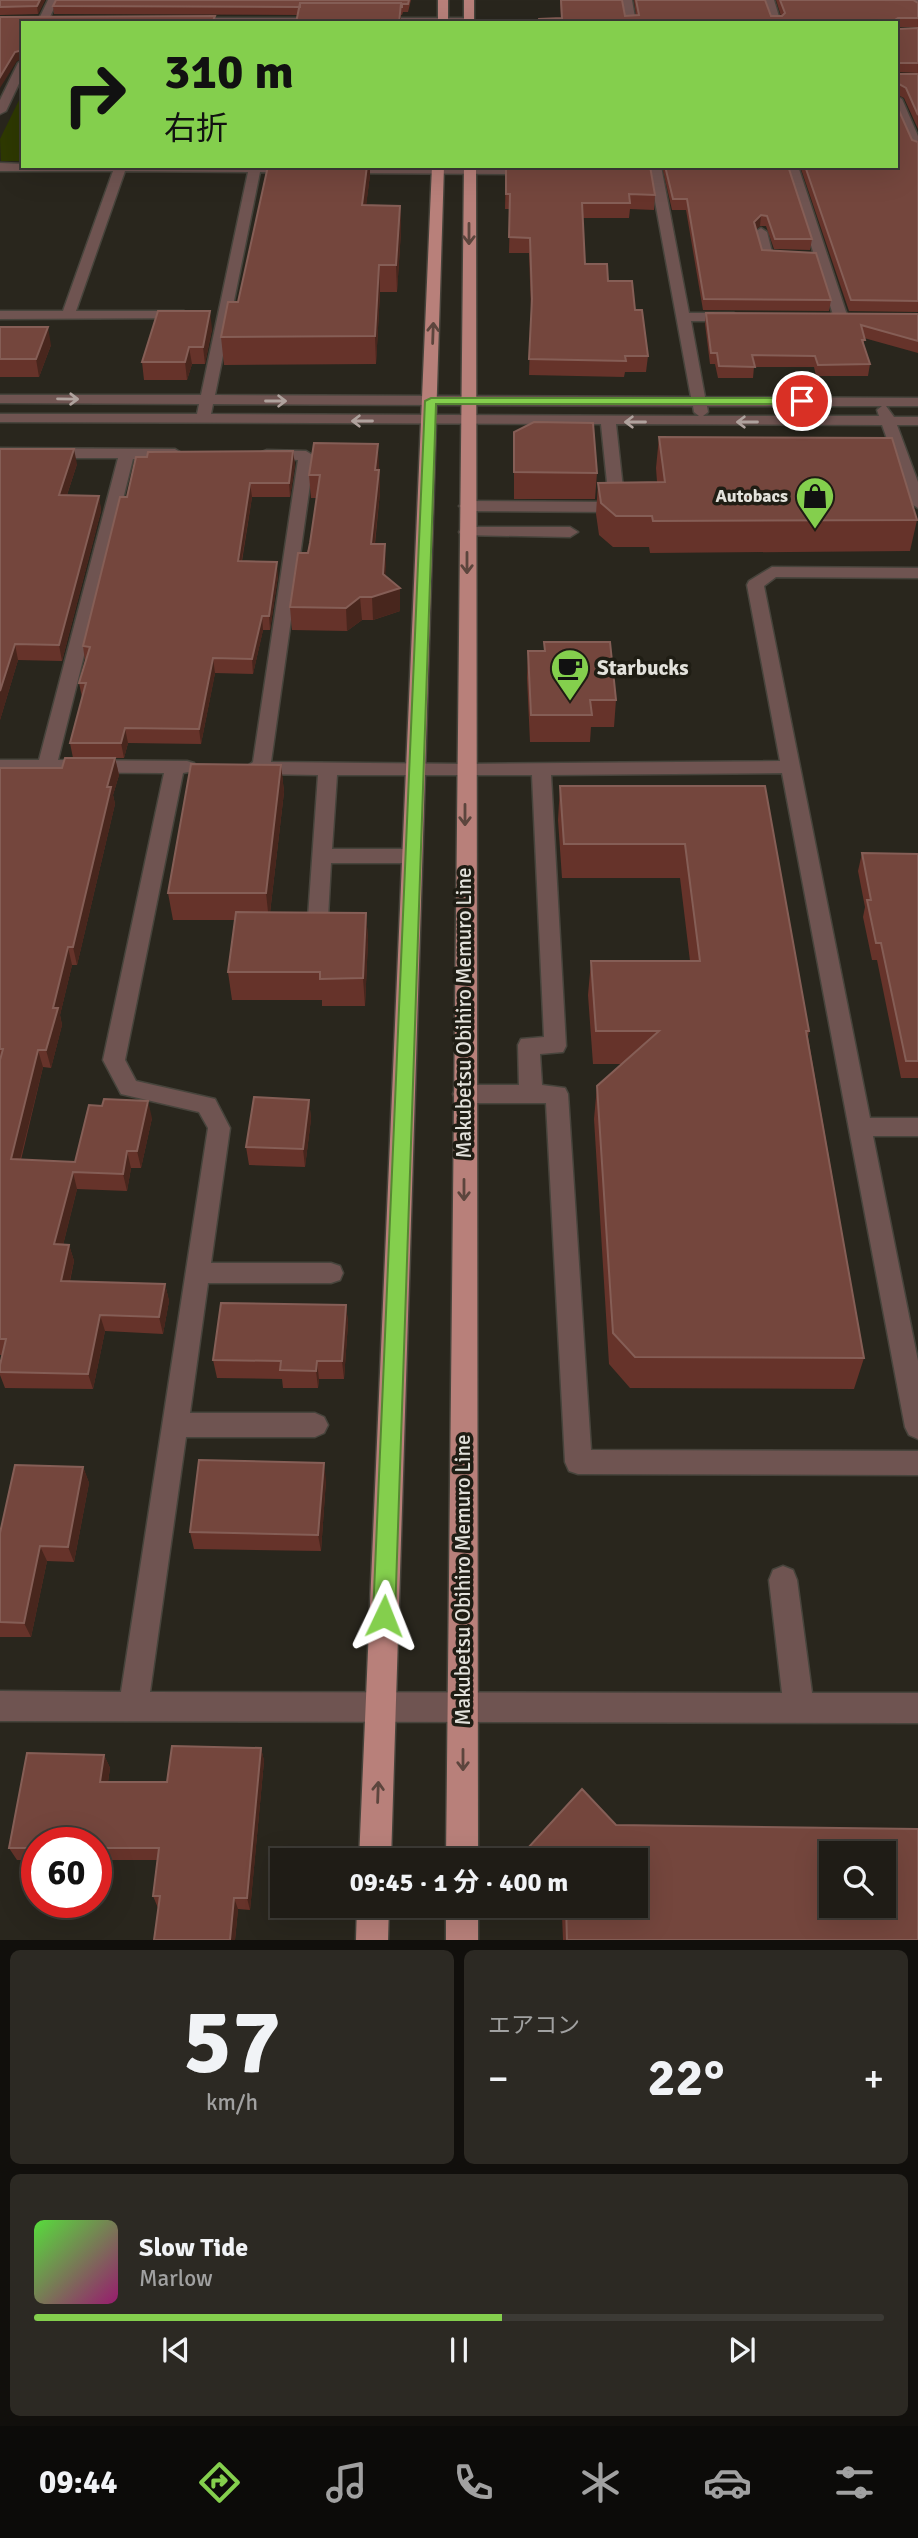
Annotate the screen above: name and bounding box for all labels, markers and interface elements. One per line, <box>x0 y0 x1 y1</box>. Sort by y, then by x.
text: 310 m <box>164 42 294 102</box>
icon: right <box>49 49 140 140</box>
text: 右折 <box>164 109 228 148</box>
one-way arrow <box>462 223 476 246</box>
one-way arrow <box>427 322 440 345</box>
pin <box>772 371 832 431</box>
icon: arrive <box>783 382 821 420</box>
one-way arrow <box>56 393 79 406</box>
one-way arrow <box>264 394 287 408</box>
one-way arrow <box>351 414 374 428</box>
one-way arrow <box>624 415 647 429</box>
one-way arrow <box>736 415 759 429</box>
shop icon: Autobacs <box>794 475 836 530</box>
place label: Autobacs <box>716 485 788 507</box>
one-way arrow <box>460 552 474 575</box>
cafe icon: Starbucks <box>549 647 591 702</box>
place label: Starbucks <box>597 655 689 681</box>
one-way arrow <box>458 804 472 827</box>
street label: Makubetsu Obihiro Memuro Line <box>451 868 477 1158</box>
one-way arrow <box>457 1178 471 1201</box>
street label: Makubetsu Obihiro Memuro Line <box>450 1435 476 1725</box>
position arrow <box>347 1579 421 1653</box>
one-way arrow <box>456 1749 470 1772</box>
one-way arrow <box>371 1781 384 1804</box>
speed limit sign: 60 <box>21 1827 112 1918</box>
map controls <box>819 1841 896 1918</box>
button: search <box>819 1841 896 1918</box>
text: 09:45 · 1 分 · 400 m <box>350 1867 568 1899</box>
text: 57 <box>183 1986 281 2099</box>
text: エアコン <box>488 2011 580 2040</box>
text: 22° <box>648 2046 724 2110</box>
text: − <box>488 2055 509 2102</box>
text: + <box>863 2055 884 2102</box>
text: km/h <box>206 2088 258 2117</box>
text: Slow Tide <box>139 2232 248 2264</box>
text: Marlow <box>139 2264 213 2293</box>
icon: previous <box>157 2331 195 2369</box>
icon: pause <box>440 2331 478 2369</box>
icon: next <box>723 2331 761 2369</box>
icon: directions <box>195 2458 244 2507</box>
icon: music <box>322 2458 371 2507</box>
icon: phone <box>449 2458 498 2507</box>
icon: climate <box>576 2458 625 2507</box>
icon: car <box>703 2458 752 2507</box>
icon: filters <box>830 2458 879 2507</box>
text: 09:44 <box>39 2463 118 2502</box>

